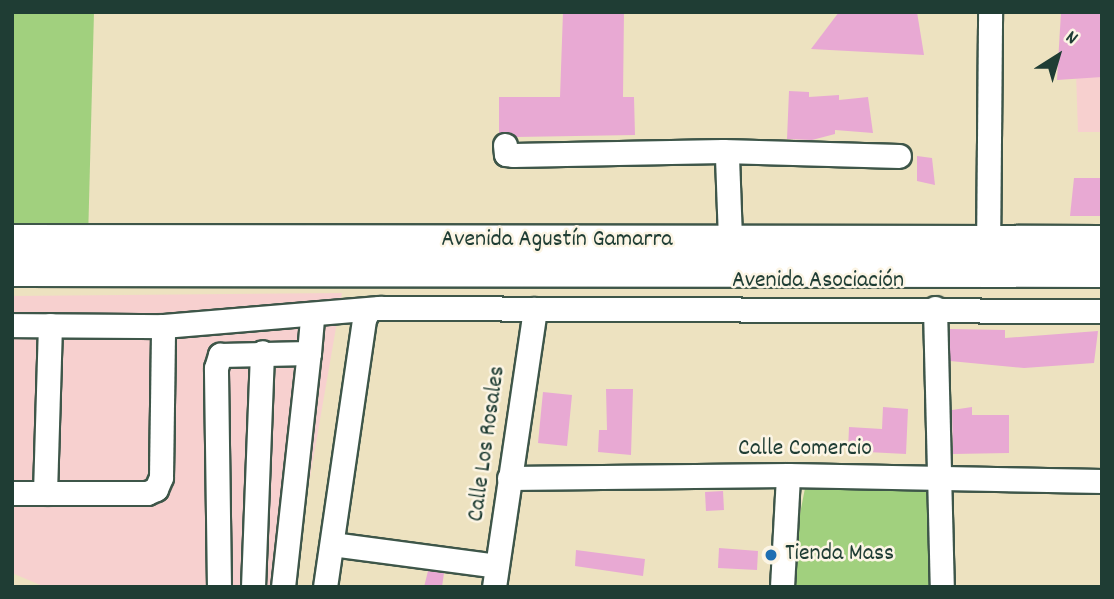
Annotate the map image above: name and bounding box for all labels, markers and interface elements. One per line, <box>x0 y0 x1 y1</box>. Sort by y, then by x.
north arrow <box>1023 21 1093 91</box>
text: N <box>1059 25 1083 52</box>
street label: Avenida Agustín Gamarra <box>441 227 673 255</box>
street label: Avenida Asociación <box>732 268 904 296</box>
street label: Calle Los Rosales <box>463 364 513 524</box>
street label: Calle Comercio <box>738 436 872 464</box>
place label: Tienda Mass <box>785 541 894 569</box>
marker: Tienda Mass <box>763 547 779 563</box>

